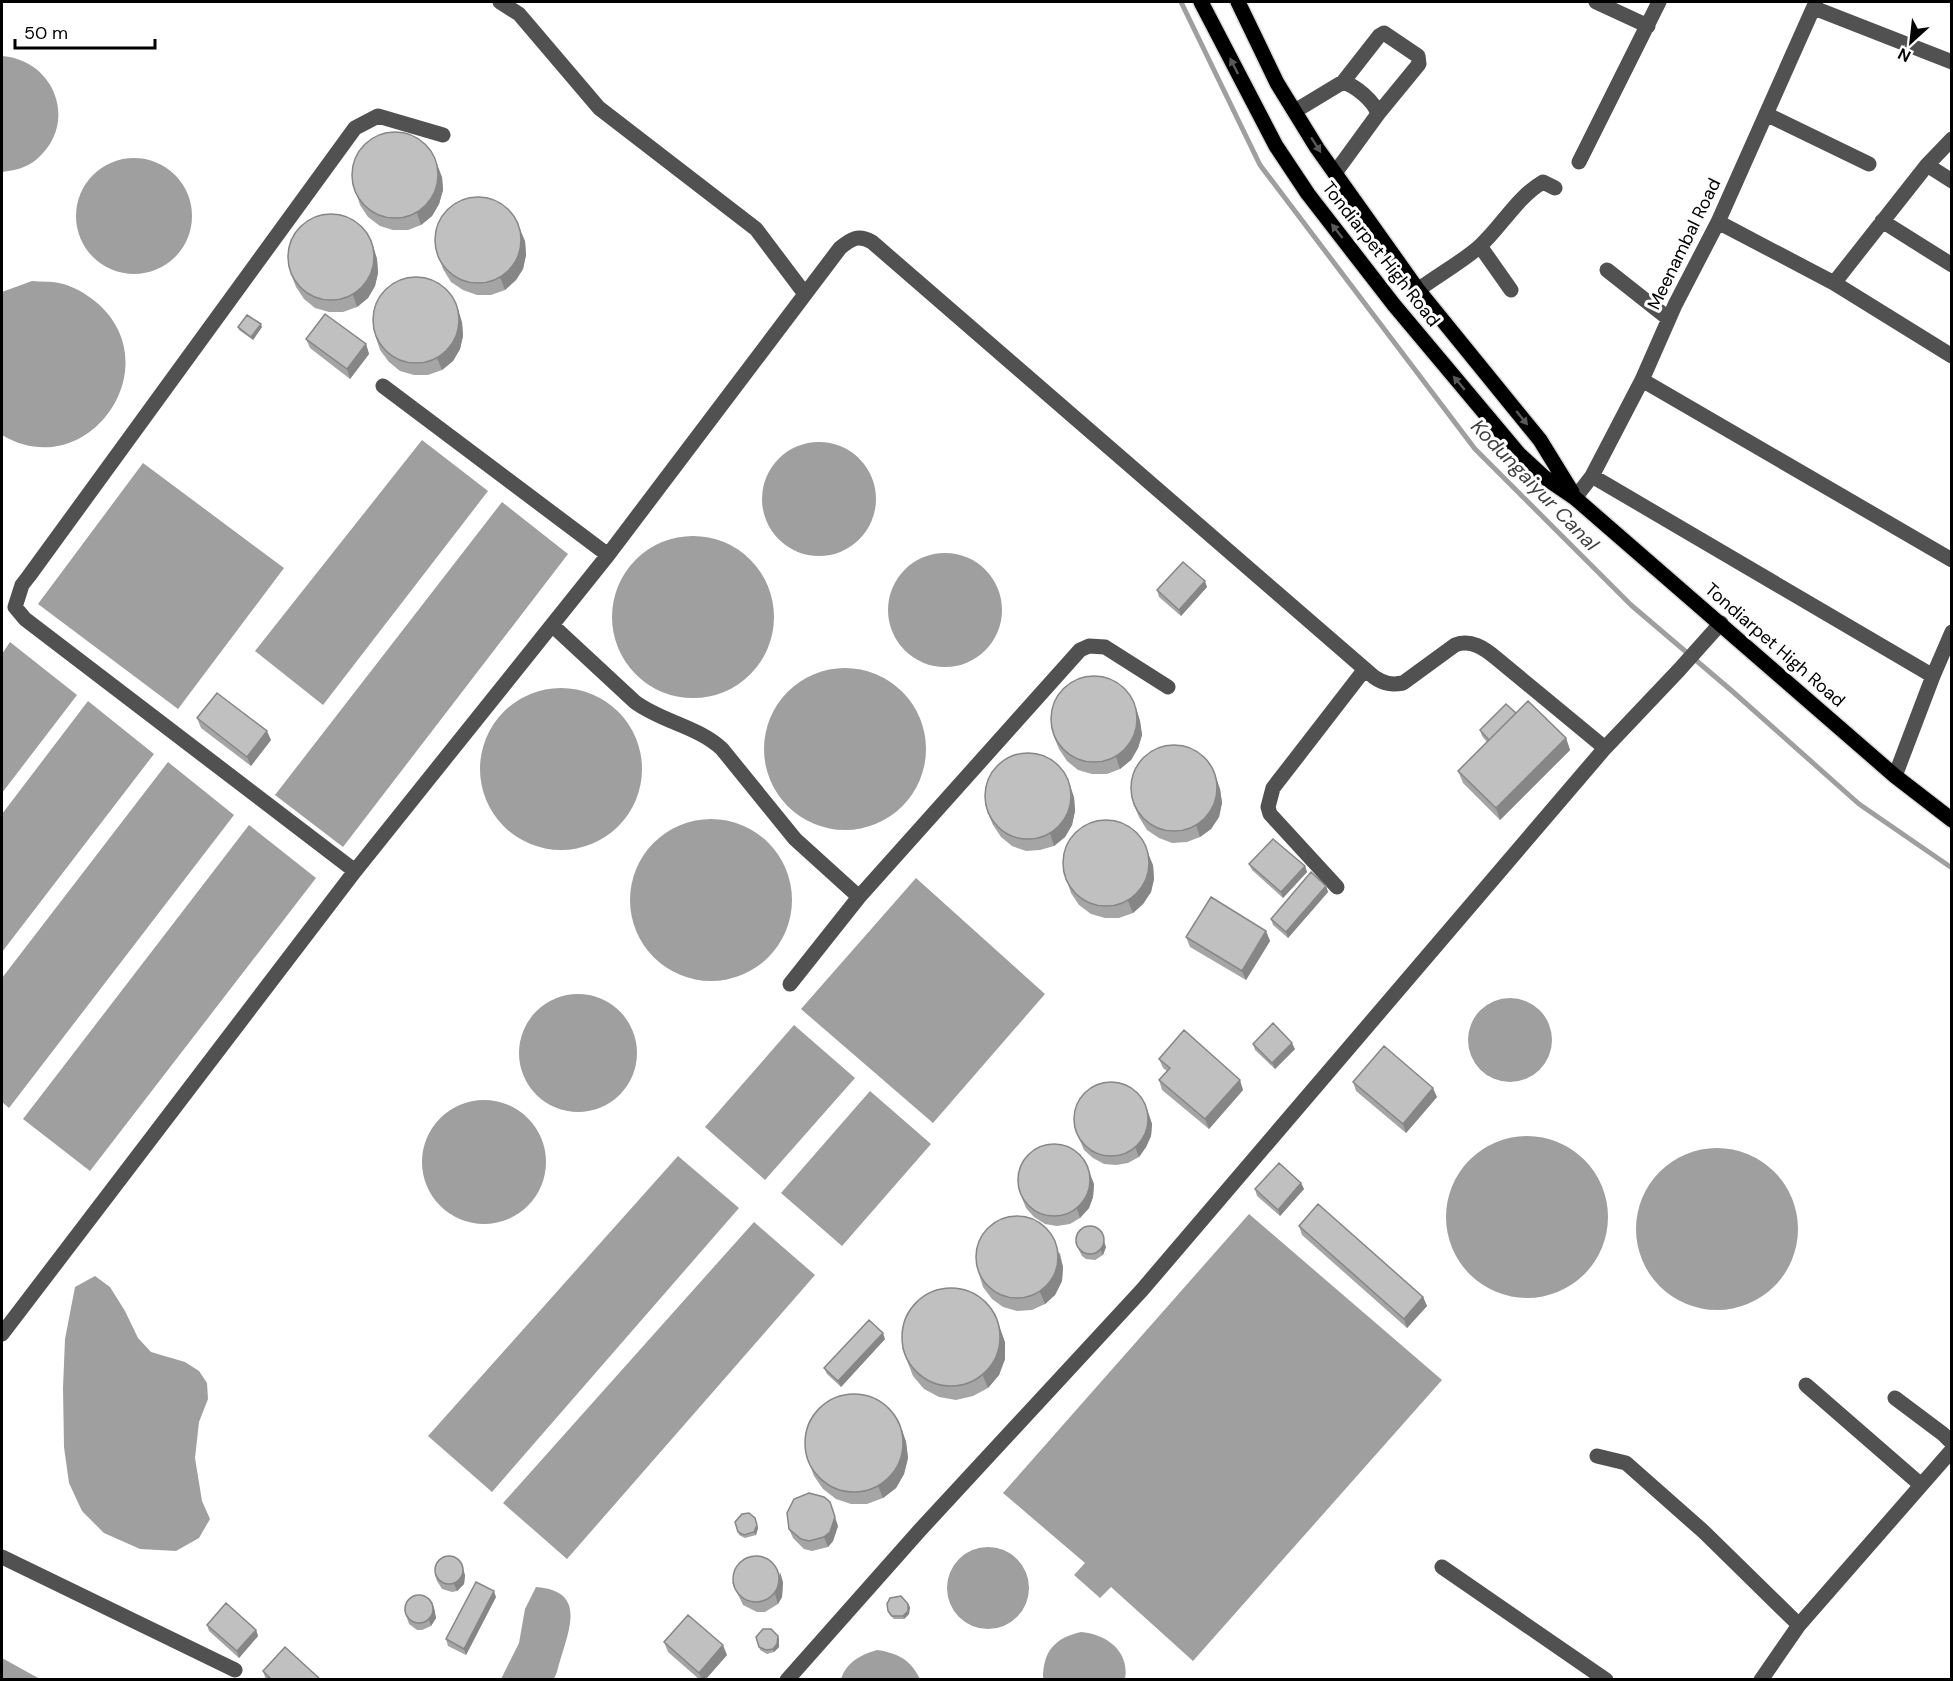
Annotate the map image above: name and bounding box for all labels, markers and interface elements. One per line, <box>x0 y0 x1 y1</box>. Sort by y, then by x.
scale bar <box>15 12 154 50</box>
north arrow <box>1881 12 1941 72</box>
text: 50 m <box>24 21 68 45</box>
text: N <box>1894 43 1914 67</box>
one-way arrow <box>1229 58 1239 75</box>
one-way arrow <box>1310 137 1321 153</box>
street label: Meenambal Road <box>1642 174 1726 314</box>
street label: Tondiarpet High Road <box>1317 176 1445 332</box>
one-way arrow <box>1331 224 1343 240</box>
one-way arrow <box>1453 375 1466 391</box>
one-way arrow <box>1515 410 1528 425</box>
water label: Kodungaiyur Canal <box>1466 414 1605 557</box>
street label: Tondiarpet High Road <box>1700 577 1850 713</box>

